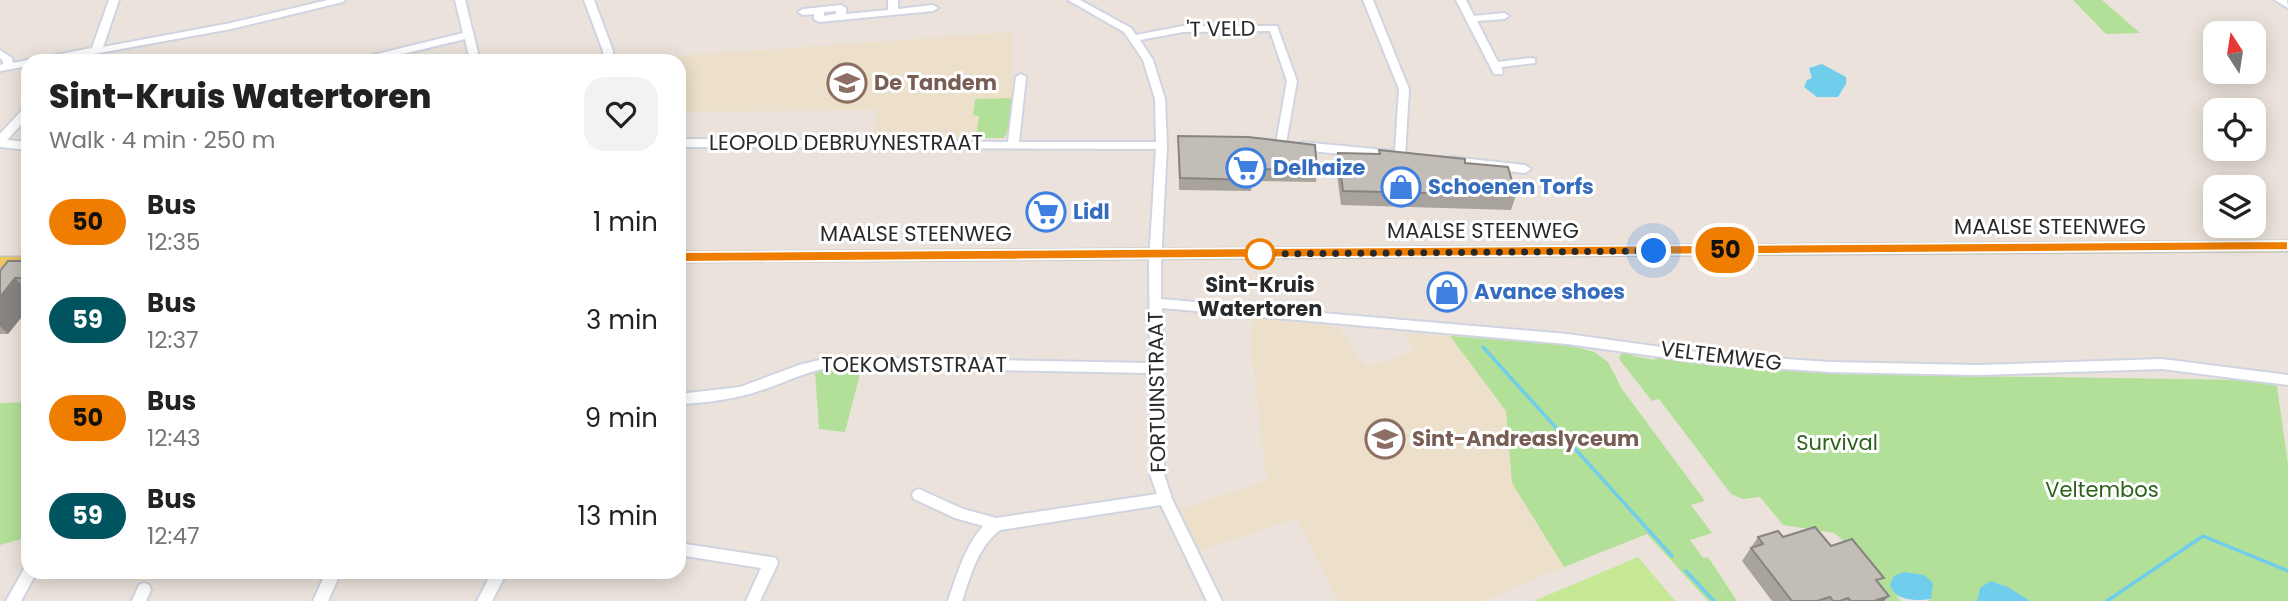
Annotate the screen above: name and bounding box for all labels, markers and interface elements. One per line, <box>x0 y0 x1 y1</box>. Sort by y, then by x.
street label: 'T VELD <box>1186 13 1256 44</box>
north arrow <box>2203 21 2266 84</box>
map controls <box>2203 21 2266 238</box>
school or university icon: De Tandem <box>826 62 868 104</box>
place label: De Tandem <box>874 68 997 97</box>
text: Sint-Kruis Watertoren <box>49 73 431 120</box>
button: heart <box>584 77 658 151</box>
button: locate <box>2203 98 2266 161</box>
text: Walk · 4 min · 250 m <box>49 124 275 156</box>
street label: LEOPOLD DEBRUYNESTRAAT <box>709 128 983 157</box>
supermarket icon: Delhaize <box>1225 147 1267 189</box>
place label: Delhaize <box>1273 153 1365 182</box>
shop icon: Schoenen Torfs <box>1380 166 1422 208</box>
place label: Schoenen Torfs <box>1428 172 1594 201</box>
button: layers <box>2203 175 2266 238</box>
text: Bus <box>147 187 196 223</box>
supermarket icon: Lidl <box>1025 191 1067 233</box>
place label: Lidl <box>1073 197 1110 226</box>
text: 1 min <box>593 204 658 240</box>
text: 50 <box>72 205 103 238</box>
street label: MAALSE STEENWEG <box>1954 212 2146 241</box>
street label: MAALSE STEENWEG <box>1387 216 1579 245</box>
street label: MAALSE STEENWEG <box>820 219 1012 248</box>
text: 12:35 <box>147 226 200 258</box>
line badge: 50 <box>1694 227 1756 273</box>
your location <box>1636 233 1671 268</box>
text: 50 <box>1709 233 1741 266</box>
marker: Sint-Kruis Watertoren <box>1245 239 1275 269</box>
place label: Sint-Kruis Watertoren <box>1198 270 1322 323</box>
shop icon: Avance shoes <box>1426 271 1468 313</box>
place label: Avance shoes <box>1474 277 1625 306</box>
text: Bus <box>147 285 196 321</box>
text: 3 min <box>586 302 658 338</box>
text: 59 <box>72 303 103 336</box>
street label: FORTUINSTRAAT <box>1141 311 1172 473</box>
text: 12:37 <box>147 324 199 356</box>
street label: VELTEMWEG <box>1659 334 1783 377</box>
street label: TOEKOMSTSTRAAT <box>821 350 1007 379</box>
text: Bus <box>147 383 196 419</box>
text: 9 min <box>585 400 658 436</box>
text: 50 <box>72 401 103 434</box>
school or university icon: Sint-Andreaslyceum <box>1364 418 1406 460</box>
text: 12:43 <box>147 422 201 454</box>
place label: Sint-Andreaslyceum <box>1412 424 1639 453</box>
park label: Survival <box>1796 428 1878 457</box>
park label: Veltembos <box>2045 475 2159 504</box>
text: Bus <box>147 481 196 517</box>
text: 13 min <box>578 498 658 534</box>
text: 59 <box>72 499 103 532</box>
text: 12:47 <box>147 520 200 552</box>

